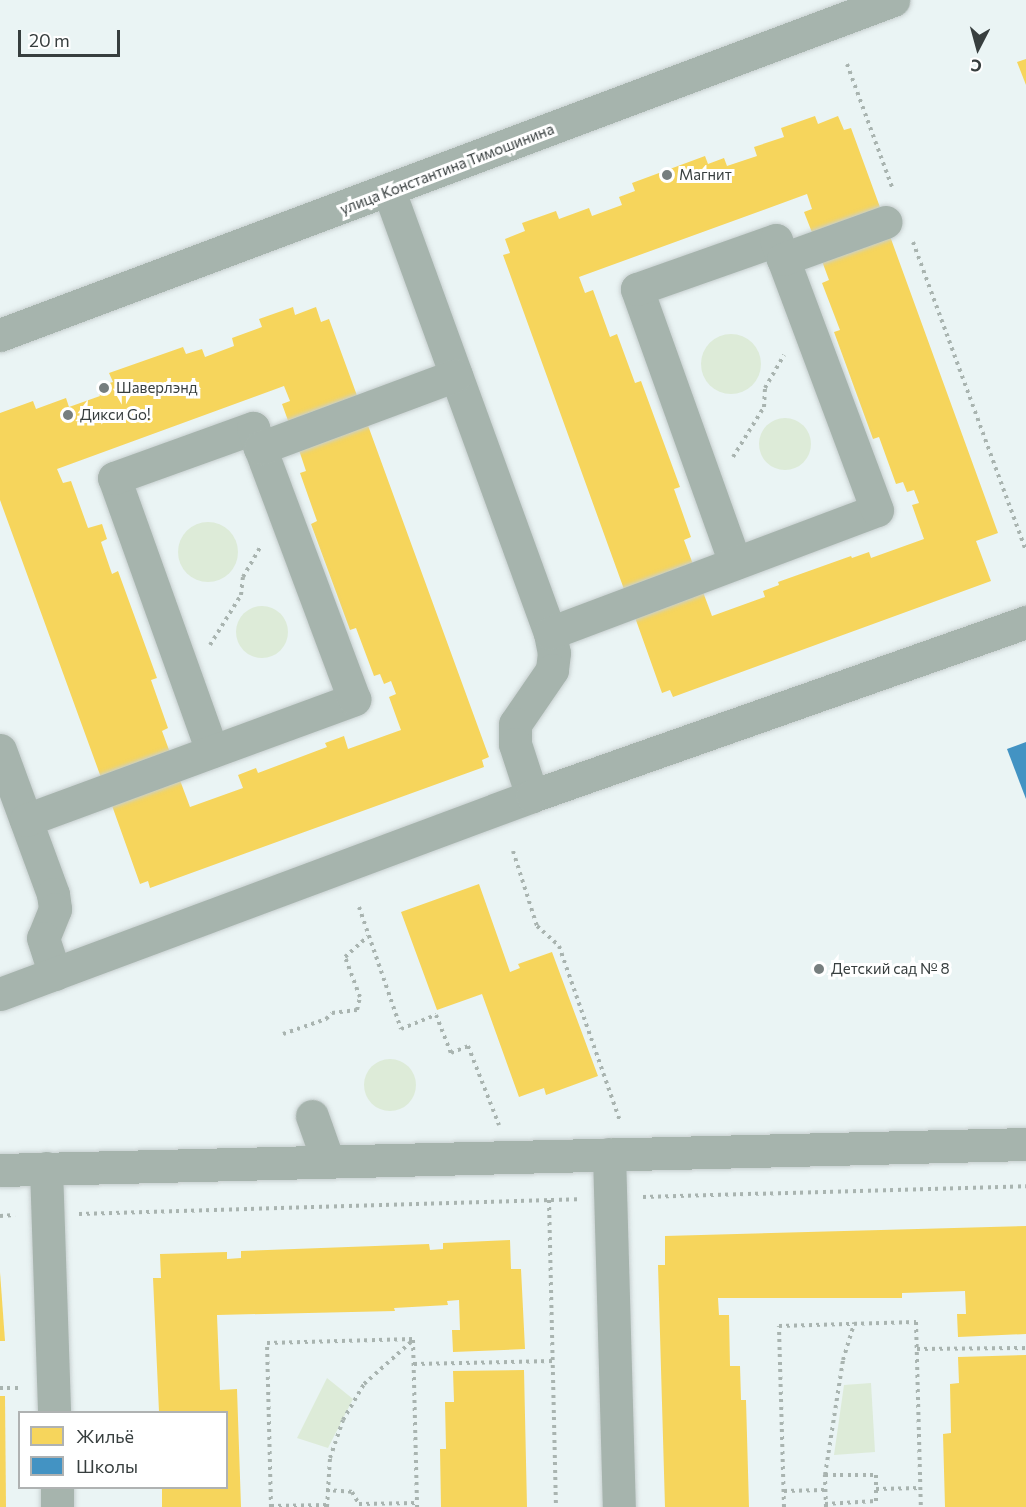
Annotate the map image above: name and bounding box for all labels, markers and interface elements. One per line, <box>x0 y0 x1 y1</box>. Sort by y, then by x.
scale bar <box>21 18 123 56</box>
north arrow <box>948 18 1008 78</box>
text: 20 m <box>29 29 70 51</box>
text: С <box>970 56 982 76</box>
street label: улица Константина Тимошинина <box>337 120 557 218</box>
place label: Магнит <box>679 166 732 184</box>
marker: Магнит <box>660 168 674 182</box>
place label: Шаверлэнд <box>116 379 198 397</box>
marker: Шаверлэнд <box>97 381 111 395</box>
place label: Дикси Go! <box>80 406 150 424</box>
marker: Дикси Go! <box>61 408 75 422</box>
place label: Детский сад № 8 <box>831 960 950 978</box>
marker: Детский сад № 8 <box>812 962 826 976</box>
legend <box>18 1411 228 1489</box>
text: Жильё <box>76 1425 134 1447</box>
text: Школы <box>76 1455 138 1477</box>

